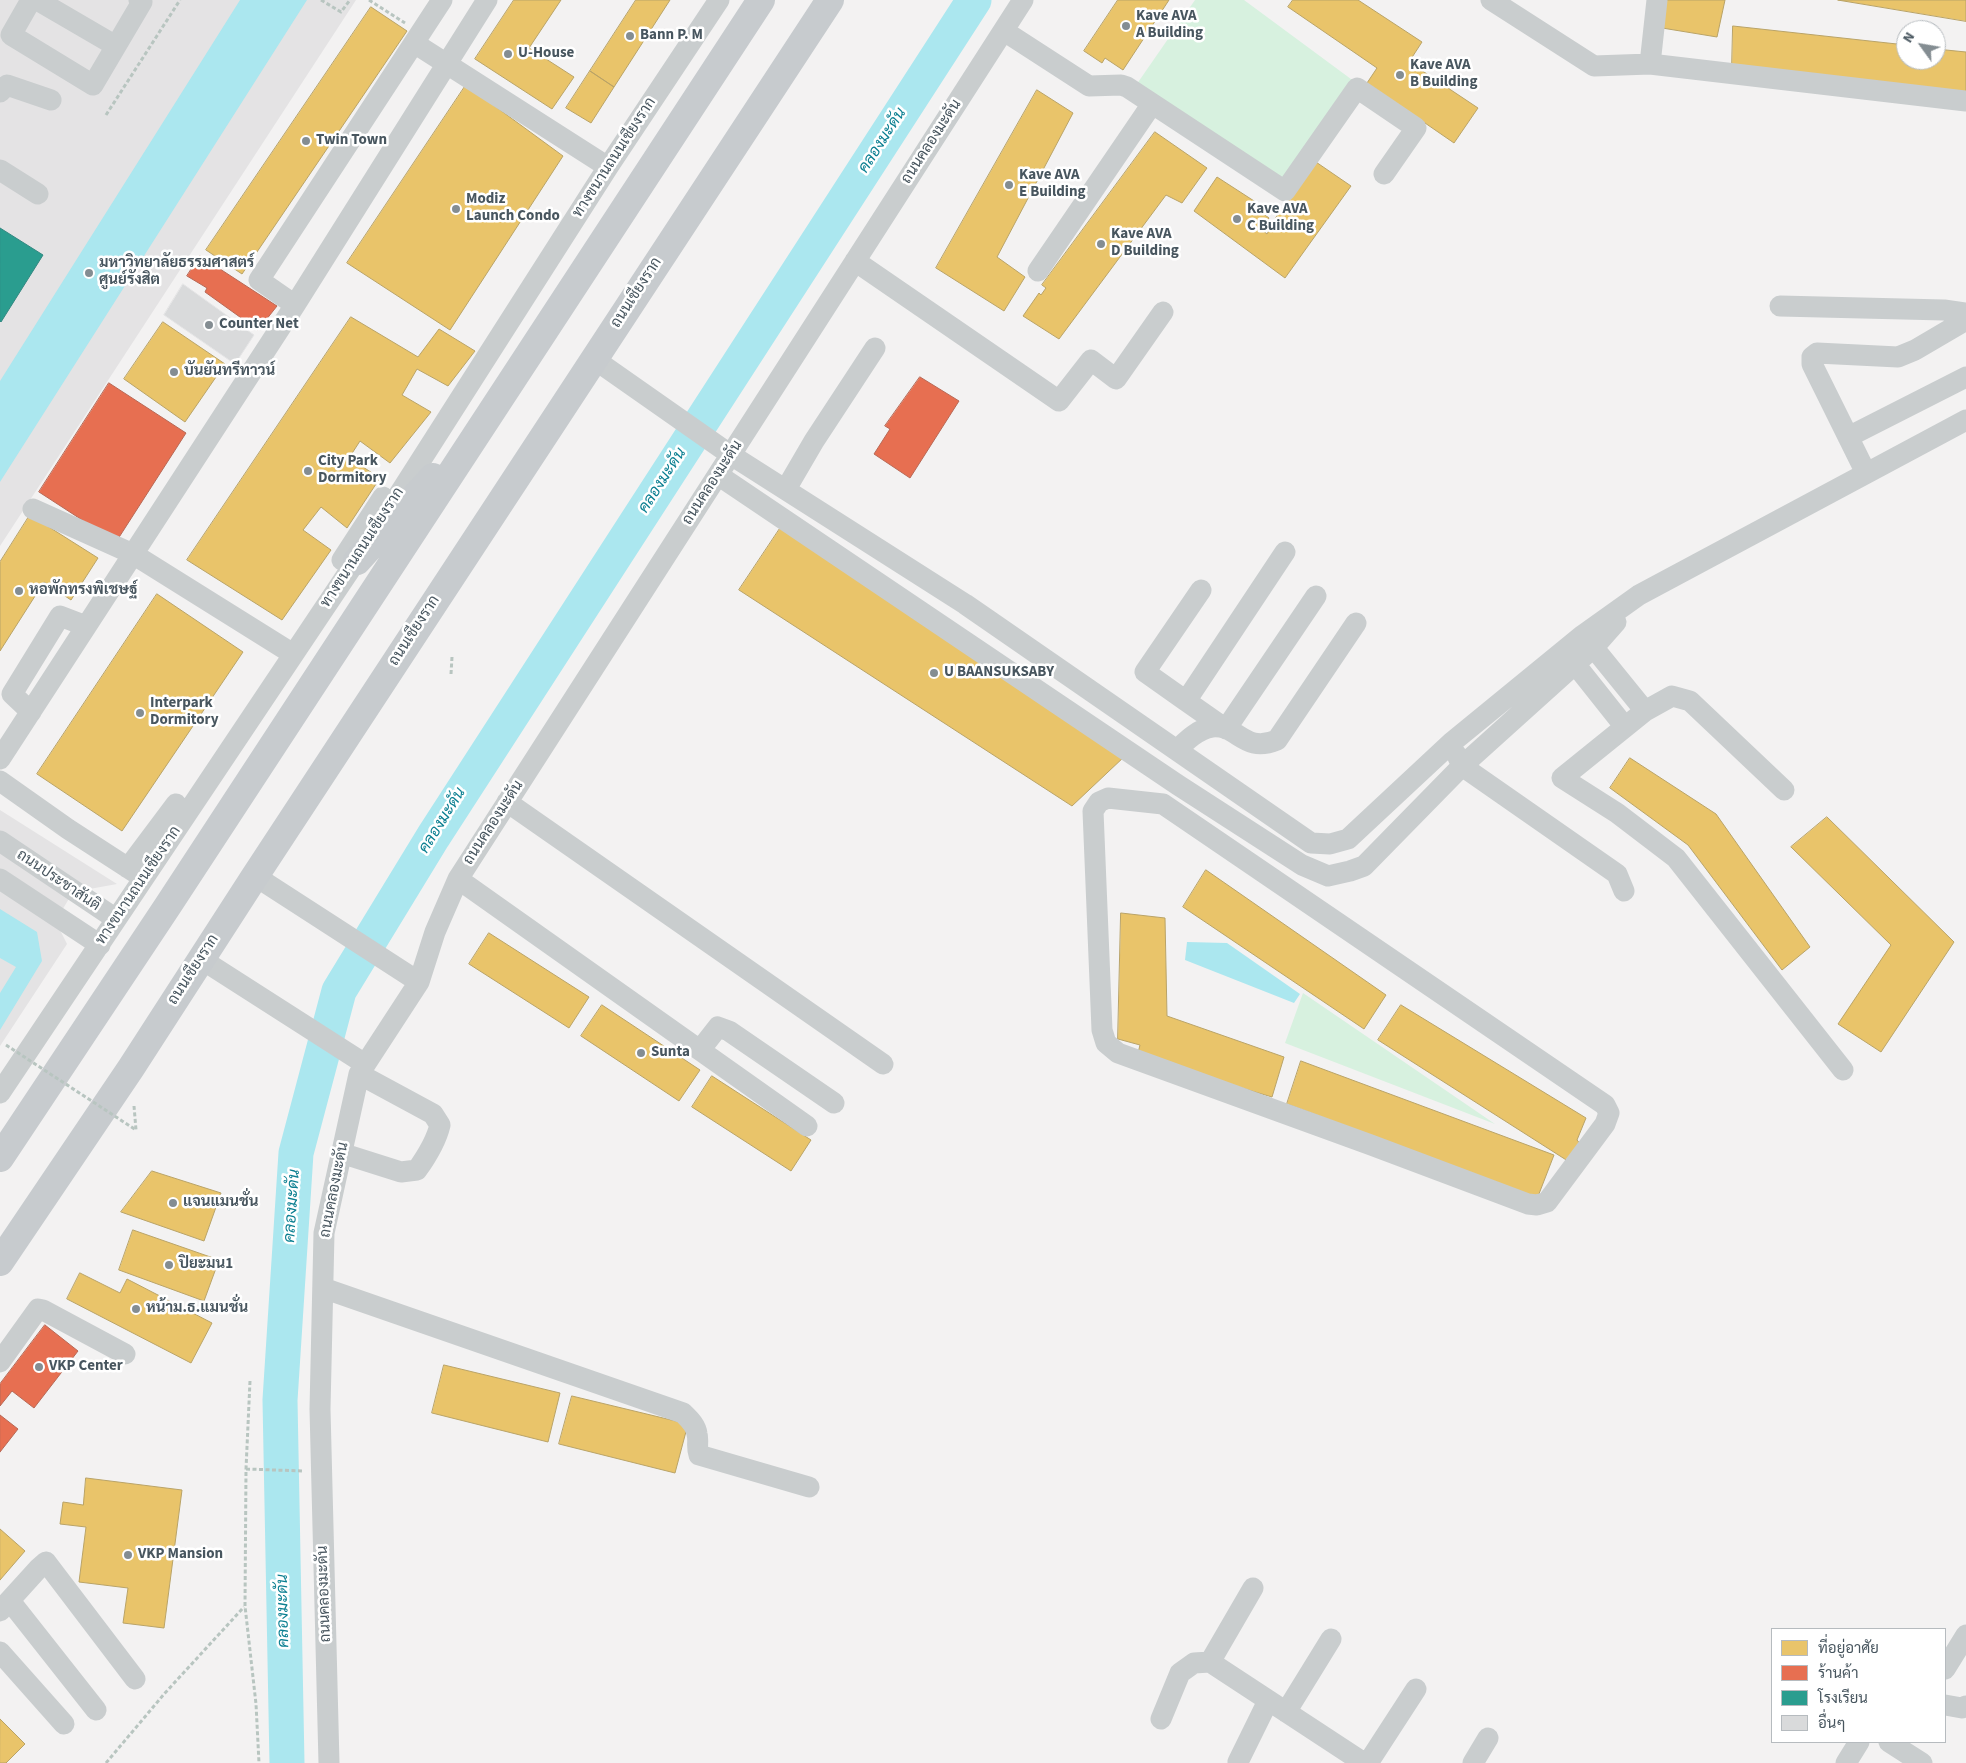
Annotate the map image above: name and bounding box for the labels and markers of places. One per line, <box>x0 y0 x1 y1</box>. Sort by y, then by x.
place label: Kave AVA A Building <box>1136 8 1203 43</box>
marker: Kave AVA A Building <box>1120 20 1132 32</box>
place label: Bann P. M <box>640 27 703 45</box>
marker: Bann P. M <box>624 30 636 42</box>
place label: U-House <box>518 45 574 63</box>
marker: U-House <box>502 48 514 60</box>
place label: Kave AVA B Building <box>1410 57 1477 92</box>
marker: Kave AVA B Building <box>1394 69 1406 81</box>
place label: Twin Town <box>316 132 387 150</box>
marker: Twin Town <box>300 135 312 147</box>
place label: Kave AVA E Building <box>1019 167 1086 202</box>
marker: Kave AVA E Building <box>1003 179 1015 191</box>
place label: Modiz Launch Condo <box>466 191 560 226</box>
place label: Kave AVA C Building <box>1247 201 1314 236</box>
marker: Modiz Launch Condo <box>450 203 462 215</box>
marker: Kave AVA C Building <box>1231 213 1243 225</box>
place label: Kave AVA D Building <box>1111 226 1179 261</box>
marker: Kave AVA D Building <box>1095 238 1107 250</box>
place label: มหาวิทยาลัยธรรมศาสตร์ ศูนย์รังสิต <box>99 255 254 290</box>
marker: มหาวิทยาลัยธรรมศาสตร์ ศูนย์รังสิต <box>83 267 95 279</box>
place label: Counter Net <box>219 316 299 334</box>
marker: Counter Net <box>203 319 215 331</box>
place label: บันยันทรีทาวน์ <box>184 363 275 381</box>
marker: บันยันทรีทาวน์ <box>168 366 180 378</box>
place label: City Park Dormitory <box>318 453 387 488</box>
marker: City Park Dormitory <box>302 465 314 477</box>
place label: หอพักทรงพิเชษฐ์ <box>29 582 138 600</box>
marker: หอพักทรงพิเชษฐ์ <box>13 585 25 597</box>
place label: U BAANSUKSABY <box>944 664 1054 682</box>
marker: U BAANSUKSABY <box>928 667 940 679</box>
place label: Interpark Dormitory <box>150 695 219 730</box>
marker: Interpark Dormitory <box>134 707 146 719</box>
place label: Sunta <box>651 1044 690 1062</box>
marker: Sunta <box>635 1047 647 1059</box>
place label: แจนแมนชั่น <box>183 1194 258 1212</box>
marker: แจนแมนชั่น <box>167 1197 179 1209</box>
place label: ปิยะมน1 <box>179 1256 233 1274</box>
marker: ปิยะมน1 <box>163 1259 175 1271</box>
place label: หน้าม.ธ.แมนชั่น <box>146 1300 248 1318</box>
marker: หน้าม.ธ.แมนชั่น <box>130 1303 142 1315</box>
place label: VKP Center <box>49 1358 123 1376</box>
marker: VKP Center <box>33 1361 45 1373</box>
place label: VKP Mansion <box>138 1546 223 1564</box>
marker: VKP Mansion <box>122 1549 134 1561</box>

